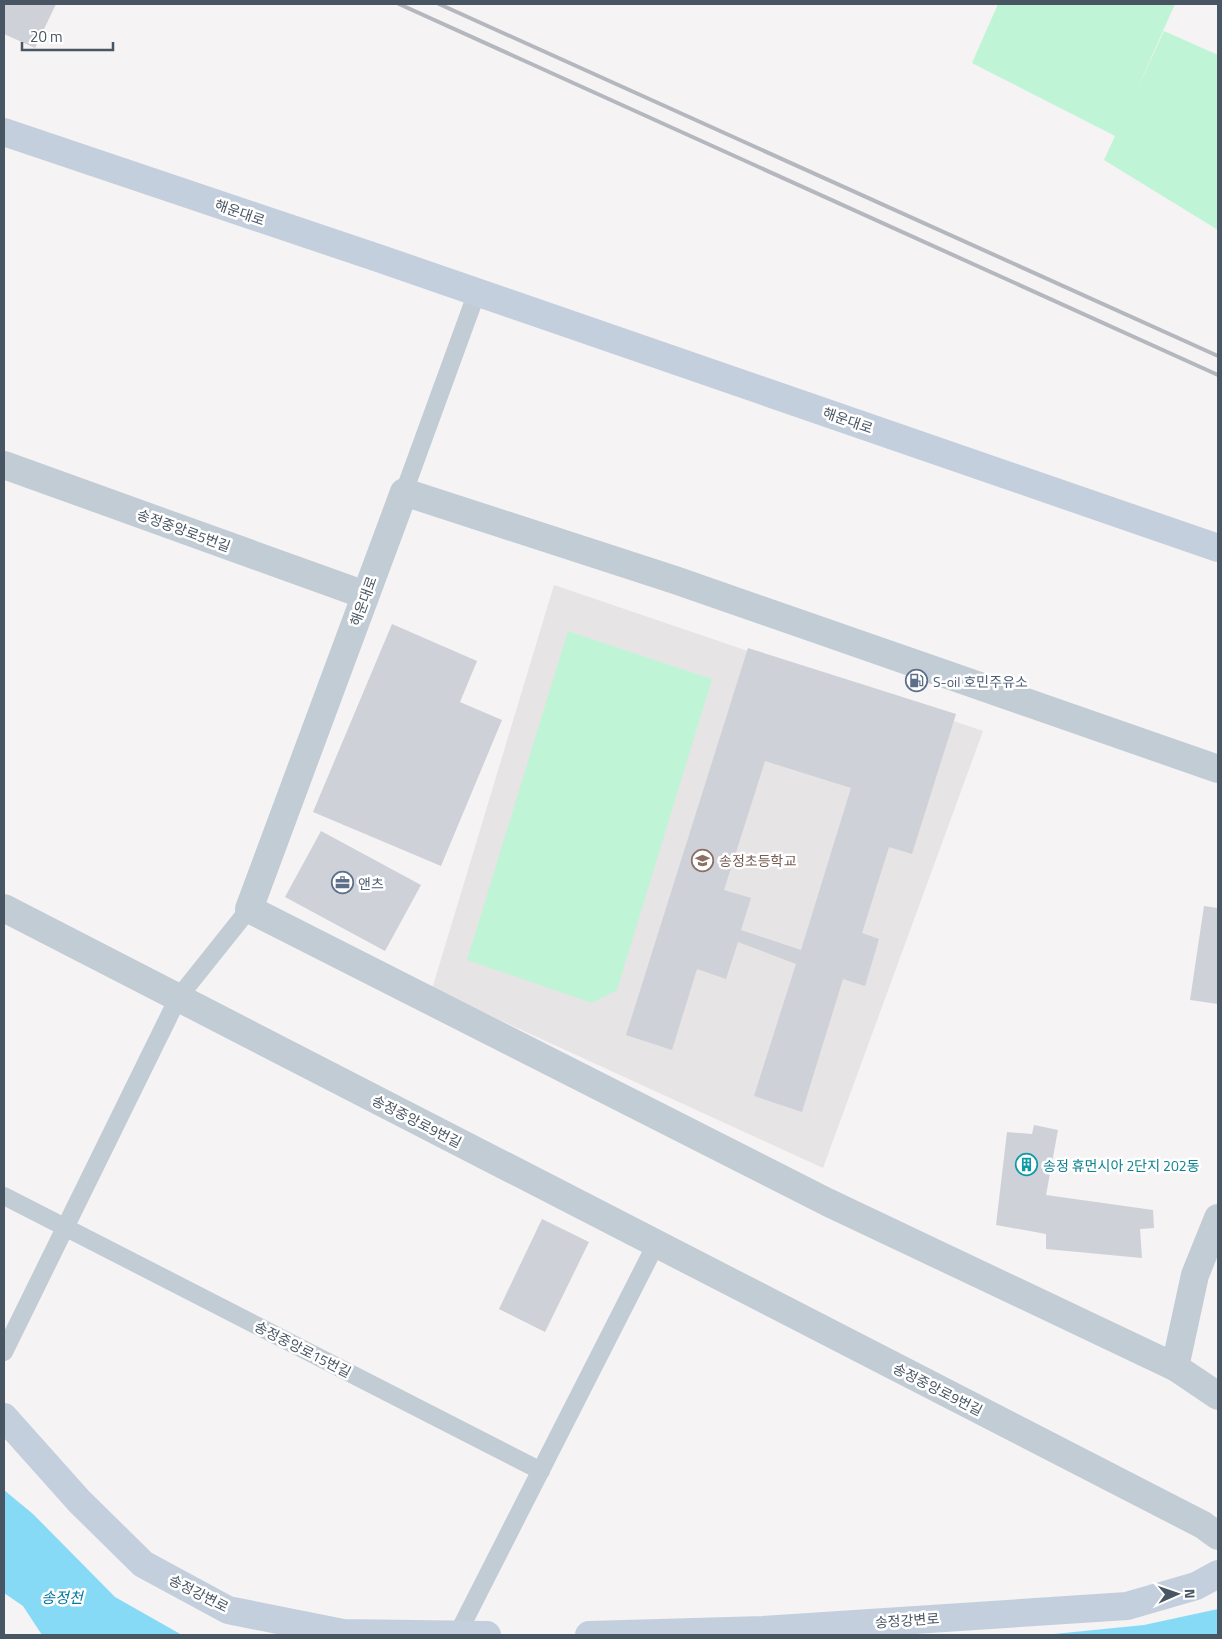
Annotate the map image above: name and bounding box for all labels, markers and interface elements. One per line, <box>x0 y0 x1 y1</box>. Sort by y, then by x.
scale bar <box>22 20 114 52</box>
text: 20 m <box>30 25 63 48</box>
street label: 해운대로 <box>212 194 268 230</box>
street label: 해운대로 <box>820 402 876 438</box>
street label: 송정중앙로5번길 <box>134 503 234 557</box>
street label: 해운대로 <box>344 573 382 629</box>
fuel station icon: S-oil 호민주유소 <box>905 669 929 693</box>
place label: S-oil 호민주유소 <box>933 671 1028 692</box>
school or university icon: 송정초등학교 <box>691 848 715 872</box>
place label: 송정초등학교 <box>719 850 796 871</box>
office icon: 앤츠 <box>330 871 354 895</box>
place label: 앤츠 <box>358 873 384 894</box>
street label: 송정중앙로9번길 <box>369 1089 465 1153</box>
building icon: 송정 휴먼시아 2단지 202동 <box>1015 1153 1039 1177</box>
place label: 송정 휴먼시아 2단지 202동 <box>1043 1155 1200 1176</box>
street label: 송정중앙로15번길 <box>251 1316 355 1382</box>
street label: 송정중앙로9번길 <box>890 1357 986 1421</box>
street label: 송정강변로 <box>166 1569 233 1617</box>
north arrow <box>1152 1569 1202 1619</box>
water label: 송정천 <box>41 1586 85 1609</box>
text: N <box>1180 1588 1201 1599</box>
street label: 송정강변로 <box>874 1607 940 1633</box>

